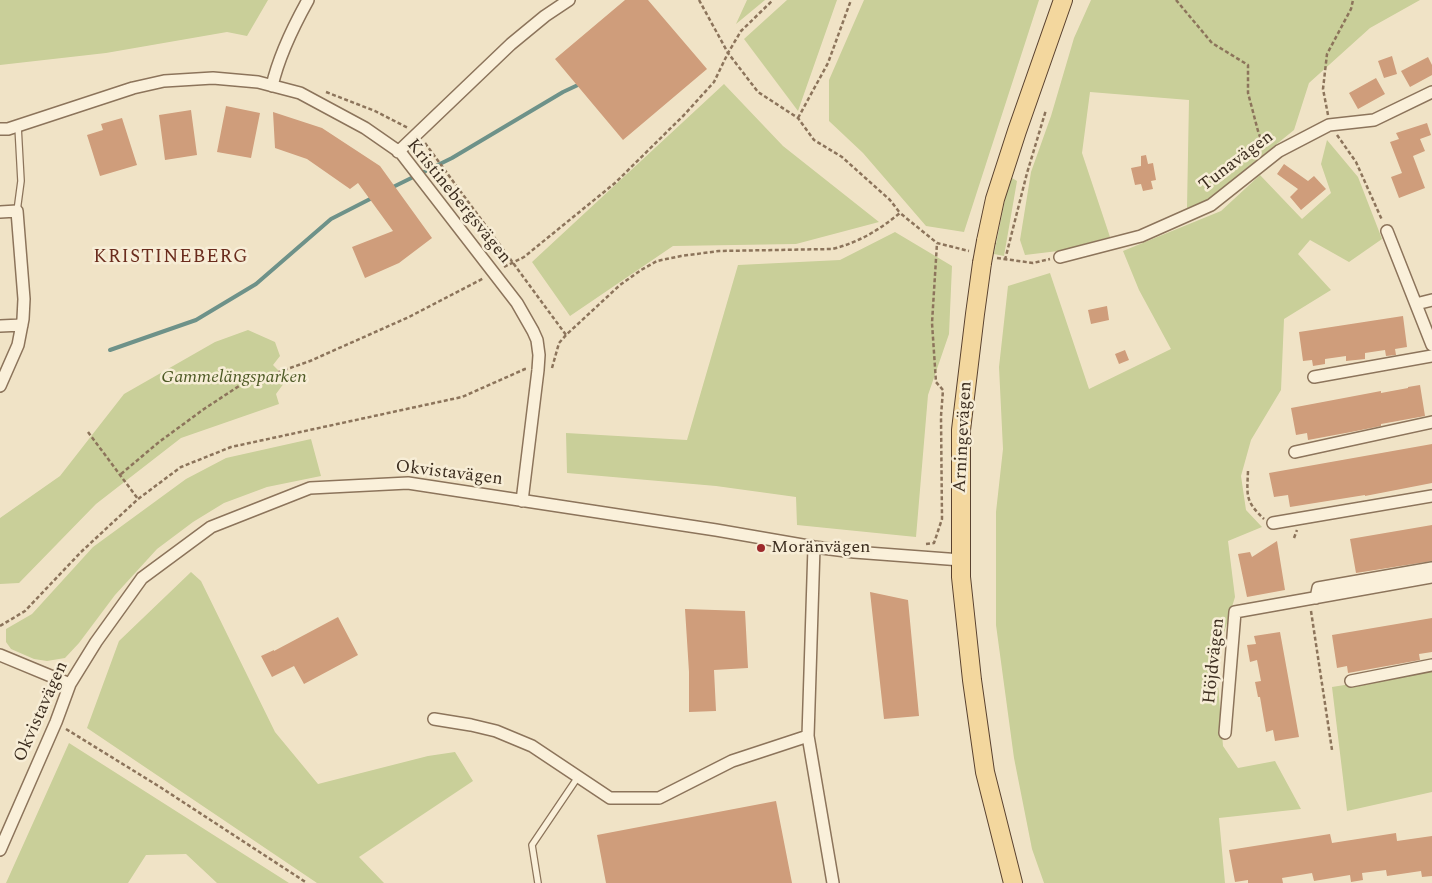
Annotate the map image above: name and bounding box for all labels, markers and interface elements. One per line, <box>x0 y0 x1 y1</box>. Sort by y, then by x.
street label: Tunavägen <box>1196 127 1278 197</box>
street label: Kristinebergsvägen <box>401 135 515 269</box>
district label: KRISTINEBERG <box>92 247 250 269</box>
park label: Gammelängsparken <box>161 367 307 389</box>
street label: Arningevägen <box>950 381 978 493</box>
street label: Okvistavägen <box>394 457 504 491</box>
place label: Moränvägen <box>771 537 871 559</box>
marker: Moränvägen <box>755 542 767 554</box>
street label: Höjdvägen <box>1200 617 1230 705</box>
street label: Okvistavägen <box>10 658 74 766</box>

